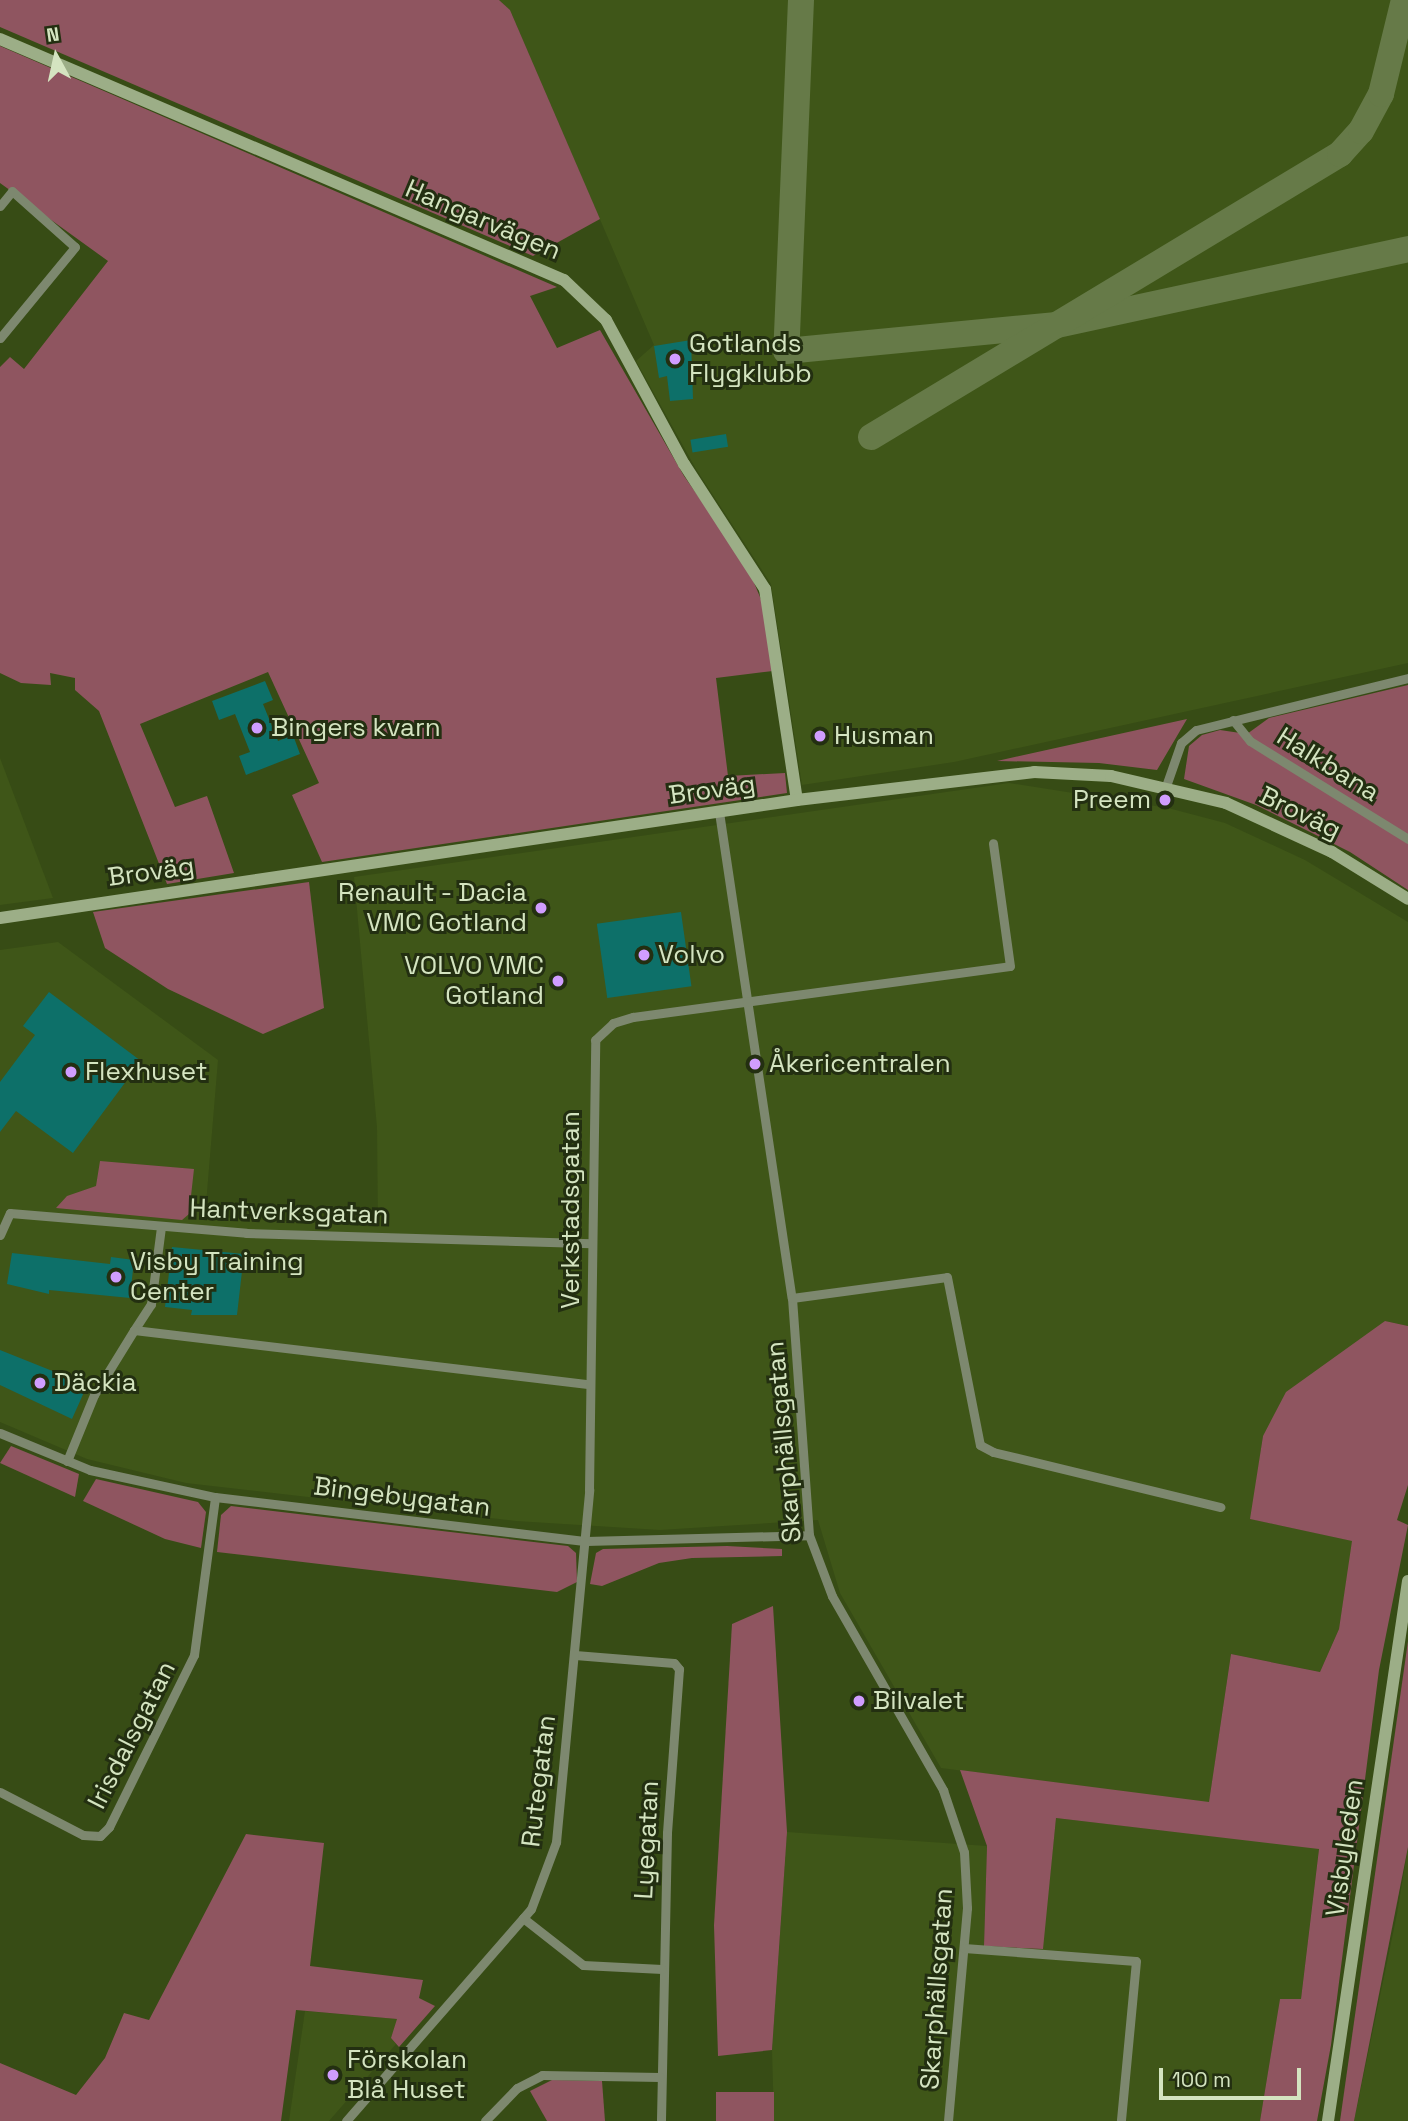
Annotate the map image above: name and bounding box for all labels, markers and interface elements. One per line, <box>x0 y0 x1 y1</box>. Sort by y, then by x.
north arrow <box>21 21 91 91</box>
text: N <box>45 21 61 48</box>
street label: Hangarvägen <box>401 173 565 267</box>
place label: Gotlands Flygklubb <box>689 328 812 390</box>
marker: Gotlands Flygklubb <box>667 351 683 367</box>
place label: Bingers kvarn <box>271 712 441 744</box>
marker: Bingers kvarn <box>249 720 265 736</box>
place label: Husman <box>834 720 934 752</box>
street label: Halkbana <box>1271 721 1385 809</box>
marker: Husman <box>812 728 828 744</box>
street label: Broväg <box>667 769 757 811</box>
street label: Broväg <box>1254 780 1346 846</box>
place label: Preem <box>1073 784 1151 816</box>
marker: Preem <box>1157 792 1173 808</box>
street label: Broväg <box>106 851 196 893</box>
place label: Renault - Dacia VMC Gotland <box>337 877 527 938</box>
marker: Renault - Dacia VMC Gotland <box>533 900 549 916</box>
place label: Volvo <box>658 939 725 971</box>
marker: Volvo <box>636 947 652 963</box>
place label: VOLVO VMC Gotland <box>404 950 544 1012</box>
marker: VOLVO VMC Gotland <box>550 973 566 989</box>
place label: Åkericentralen <box>769 1048 951 1080</box>
place label: Flexhuset <box>85 1056 208 1088</box>
marker: Åkericentralen <box>747 1056 763 1072</box>
marker: Flexhuset <box>63 1064 79 1080</box>
street label: Verkstadsgatan <box>555 1111 587 1309</box>
street label: Hantverksgatan <box>189 1193 389 1231</box>
place label: Visby Training Center <box>130 1246 304 1308</box>
marker: Visby Training Center <box>108 1269 124 1285</box>
street label: Skarphällsgatan <box>760 1340 808 1544</box>
place label: Däckia <box>54 1367 137 1399</box>
marker: Däckia <box>32 1375 48 1391</box>
street label: Bingebygatan <box>312 1471 492 1523</box>
street label: Irisdalsgatan <box>81 1656 183 1814</box>
place label: Bilvalet <box>873 1685 965 1717</box>
marker: Bilvalet <box>851 1693 867 1709</box>
street label: Rutegatan <box>515 1713 563 1849</box>
street label: Visbyleden <box>1320 1777 1370 1919</box>
street label: Lyegatan <box>628 1780 666 1900</box>
street label: Skarphällsgatan <box>914 1887 960 2091</box>
place label: Förskolan Blå Huset <box>347 2044 467 2106</box>
scale bar <box>1163 2054 1305 2098</box>
text: 100 m <box>1172 2066 1231 2093</box>
marker: Förskolan Blå Huset <box>325 2067 341 2083</box>

